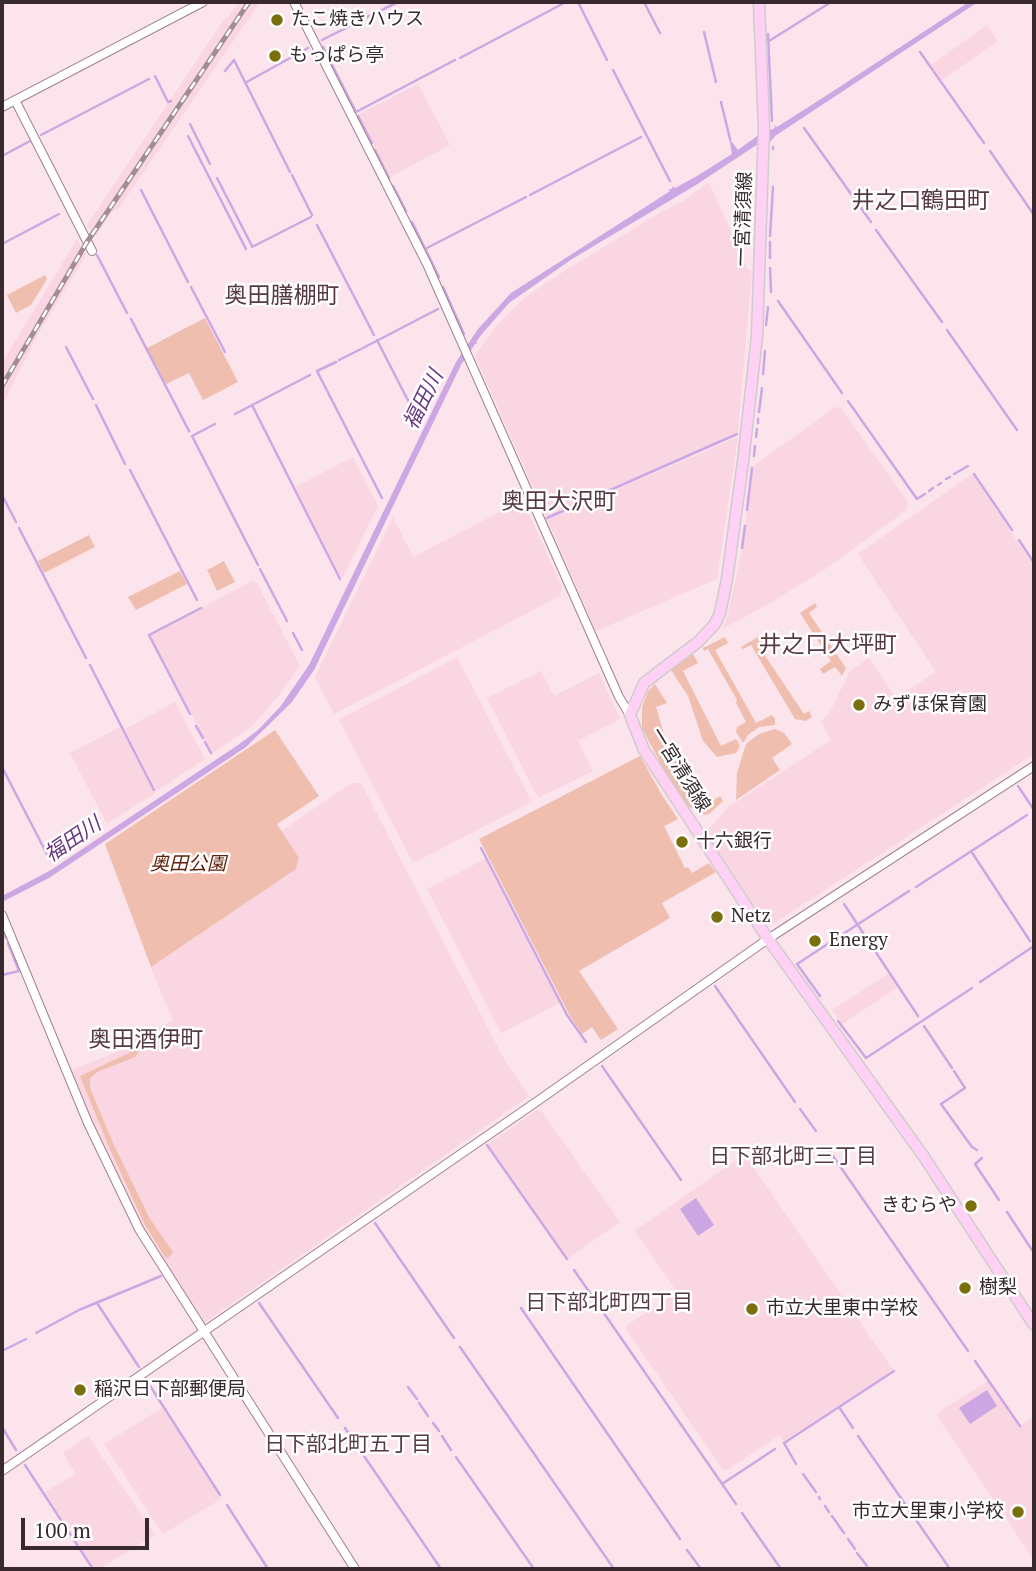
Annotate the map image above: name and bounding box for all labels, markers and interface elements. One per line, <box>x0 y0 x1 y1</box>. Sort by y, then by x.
place label: たこ焼きハウス <box>291 9 424 31</box>
marker: たこ焼きハウス <box>269 12 285 28</box>
place label: もっぱら亭 <box>289 45 384 67</box>
marker: もっぱら亭 <box>267 48 283 64</box>
street label: 一宮清須線 <box>731 171 757 267</box>
district label: 井之口鶴田町 <box>852 187 990 215</box>
district label: 奥田膳棚町 <box>225 282 339 310</box>
water label: 福田川 <box>399 366 449 434</box>
district label: 奥田大沢町 <box>502 488 616 516</box>
district label: 井之口大坪町 <box>759 631 897 659</box>
place label: みずほ保育園 <box>873 694 987 716</box>
marker: みずほ保育園 <box>851 697 867 713</box>
street label: 一宮清須線 <box>645 724 715 816</box>
water label: 福田川 <box>40 812 106 868</box>
place label: 十六銀行 <box>696 831 772 853</box>
marker: 十六銀行 <box>674 834 690 850</box>
park label: 奥田公園 <box>150 854 226 876</box>
place label: Netz <box>731 906 771 928</box>
marker: Netz <box>709 909 725 925</box>
place label: Energy <box>829 930 888 952</box>
marker: Energy <box>807 933 823 949</box>
district label: 奥田酒伊町 <box>89 1026 203 1054</box>
district label: 日下部北町三丁目 <box>709 1144 877 1170</box>
place label: きむらや <box>881 1195 957 1217</box>
marker: きむらや <box>963 1198 979 1214</box>
place label: 樹梨 <box>979 1277 1017 1299</box>
marker: 樹梨 <box>957 1280 973 1296</box>
district label: 日下部北町四丁目 <box>525 1290 693 1316</box>
place label: 市立大里東中学校 <box>766 1298 918 1320</box>
marker: 市立大里東中学校 <box>744 1301 760 1317</box>
place label: 稲沢日下部郵便局 <box>94 1379 246 1401</box>
marker: 稲沢日下部郵便局 <box>72 1382 88 1398</box>
district label: 日下部北町五丁目 <box>264 1432 432 1458</box>
place label: 市立大里東小学校 <box>852 1501 1004 1523</box>
scale bar <box>24 1504 152 1548</box>
marker: 市立大里東小学校 <box>1010 1504 1026 1520</box>
text: 100 m <box>34 1516 91 1544</box>

